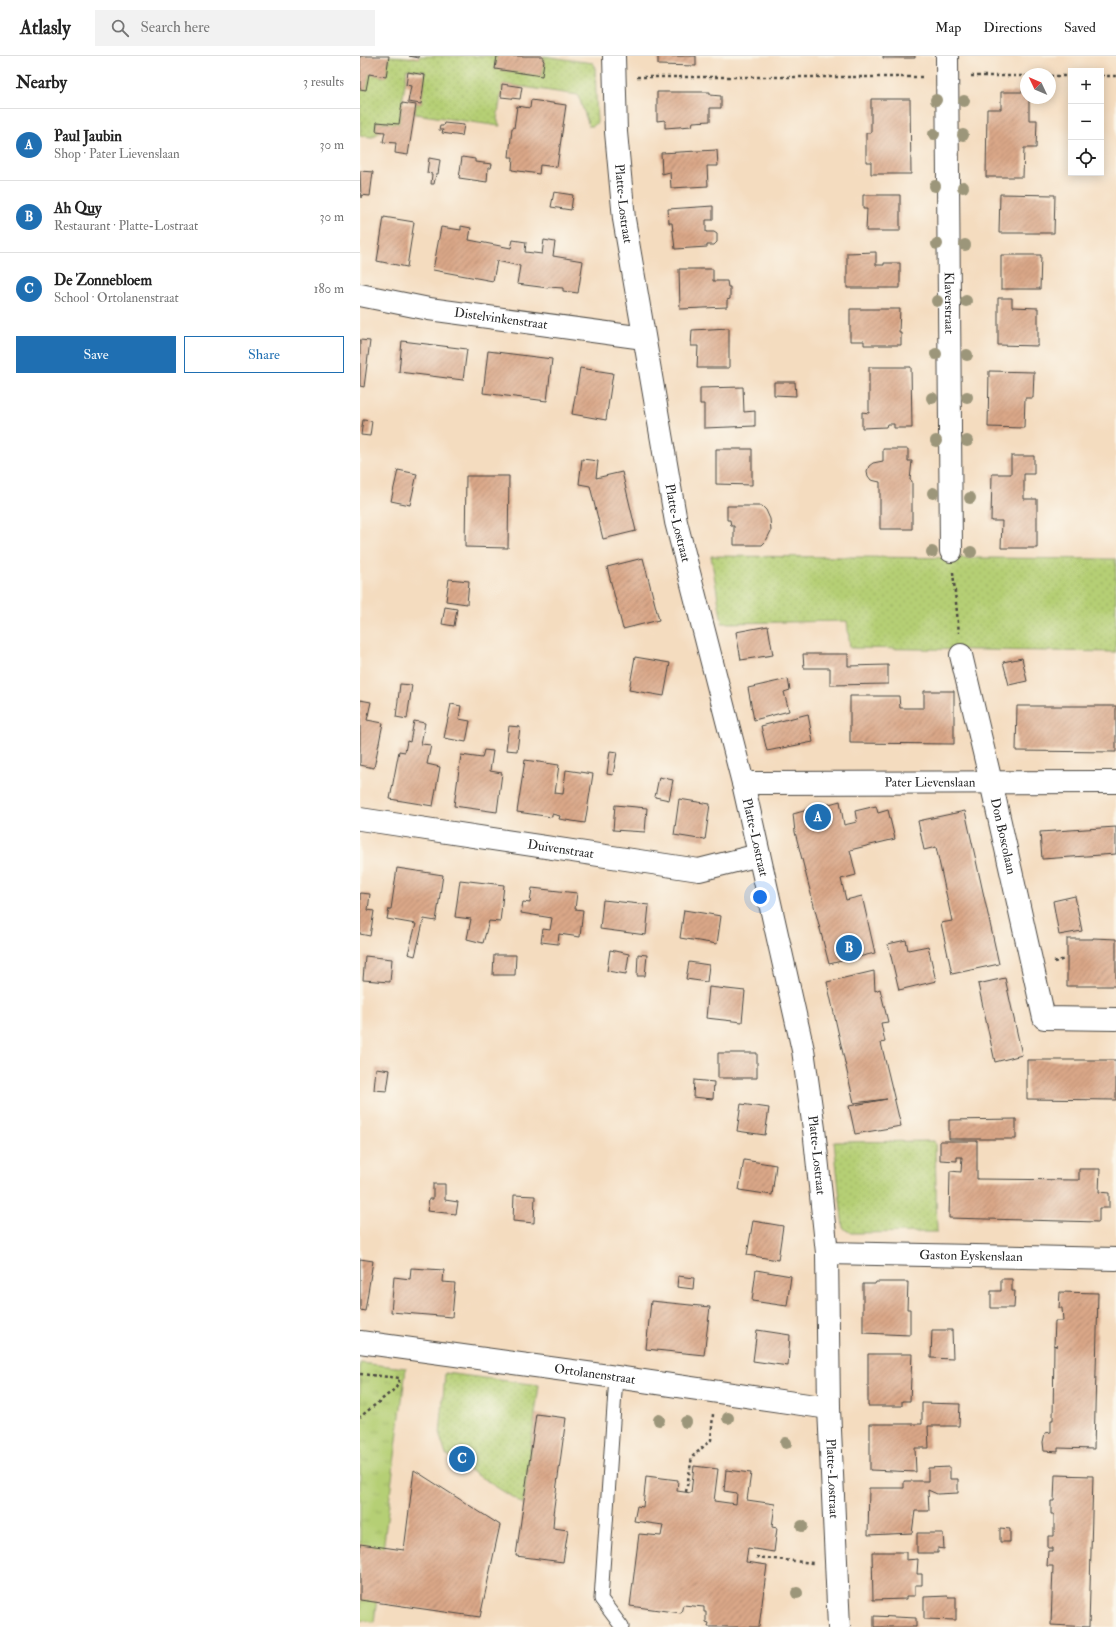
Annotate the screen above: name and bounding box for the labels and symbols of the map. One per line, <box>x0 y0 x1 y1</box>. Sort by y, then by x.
north arrow <box>1020 68 1056 104</box>
street label: Platte-Lostraat <box>611 163 636 245</box>
street label: Klaverstraat <box>941 272 957 334</box>
street label: Distelvinkenstraat <box>453 304 549 333</box>
street label: Platte-Lostraat <box>662 482 694 564</box>
street label: Pater Lievenslaan <box>884 774 976 791</box>
street label: Don Boscolaan <box>987 796 1020 876</box>
street label: Platte-Lostraat <box>739 797 772 878</box>
pin: A <box>805 802 831 832</box>
street label: Duivenstraat <box>526 836 595 862</box>
your location <box>750 887 770 907</box>
pin: B <box>836 933 862 963</box>
street label: Platte-Lostraat <box>804 1114 829 1196</box>
street label: Gaston Eyskenslaan <box>919 1247 1023 1265</box>
street label: Ortolanenstraat <box>553 1361 636 1388</box>
street label: Platte-Lostraat <box>822 1438 842 1519</box>
pin: C <box>449 1444 475 1474</box>

